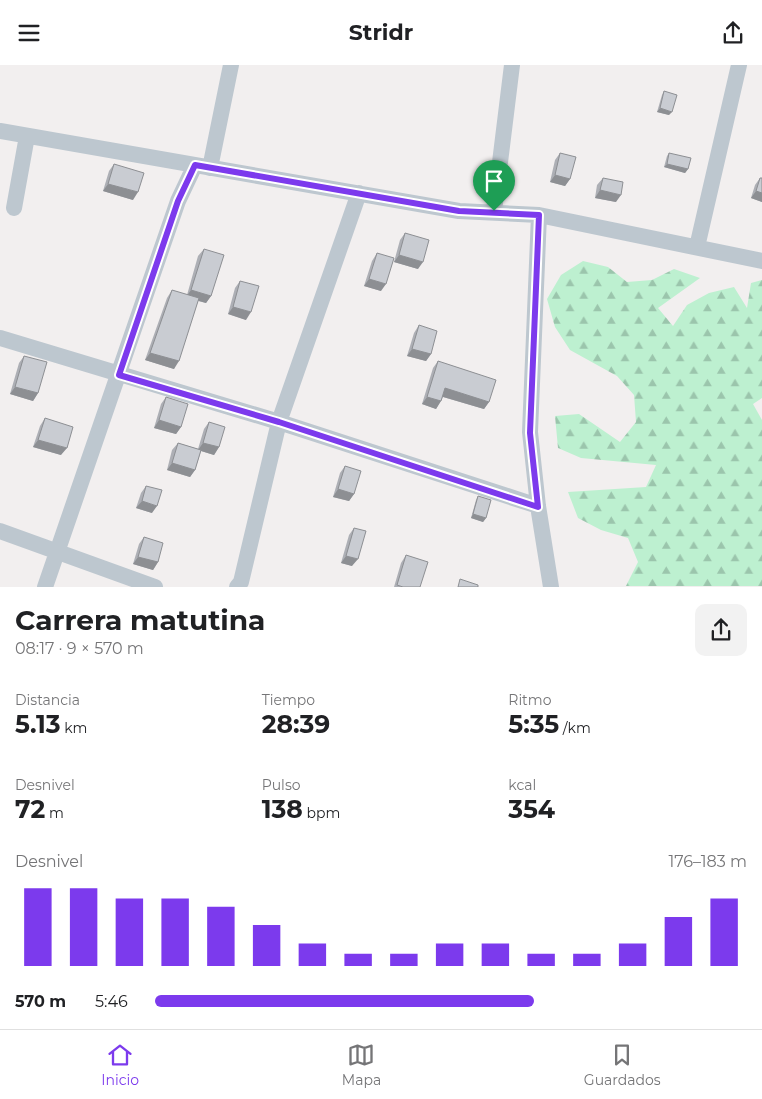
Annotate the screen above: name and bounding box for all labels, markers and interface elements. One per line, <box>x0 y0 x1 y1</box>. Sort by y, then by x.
icon: menu <box>15 19 43 47</box>
text: Stridr <box>349 19 413 46</box>
icon: share <box>719 19 747 47</box>
pin <box>473 160 515 211</box>
icon: arrive <box>480 167 508 195</box>
text: Carrera matutina <box>15 603 265 637</box>
button: share <box>695 604 747 656</box>
text: 08:17 · 9 × 570 m <box>15 639 144 658</box>
text: Distancia <box>15 691 80 709</box>
text: Tiempo <box>262 691 315 709</box>
text: Ritmo <box>508 691 551 709</box>
text: 5.13 <box>15 709 61 739</box>
text: 28:39 <box>262 709 330 739</box>
text: 5:35 <box>508 709 559 739</box>
text: km <box>61 719 87 737</box>
text: /km <box>559 719 591 737</box>
text: Desnivel <box>15 776 75 794</box>
text: Pulso <box>262 776 301 794</box>
text: kcal <box>508 776 536 794</box>
text: 72 <box>15 794 45 824</box>
text: 138 <box>262 794 303 824</box>
text: 354 <box>508 794 555 824</box>
text: m <box>45 804 64 822</box>
text: bpm <box>303 804 340 822</box>
text: Desnivel <box>15 852 83 871</box>
text: 176–183 m <box>668 852 747 871</box>
text: 570 m <box>15 992 66 1011</box>
text: 5:46 <box>95 992 128 1011</box>
tab: Inicio <box>101 1041 139 1089</box>
tab: Mapa <box>342 1041 381 1089</box>
tab: Guardados <box>584 1041 661 1089</box>

